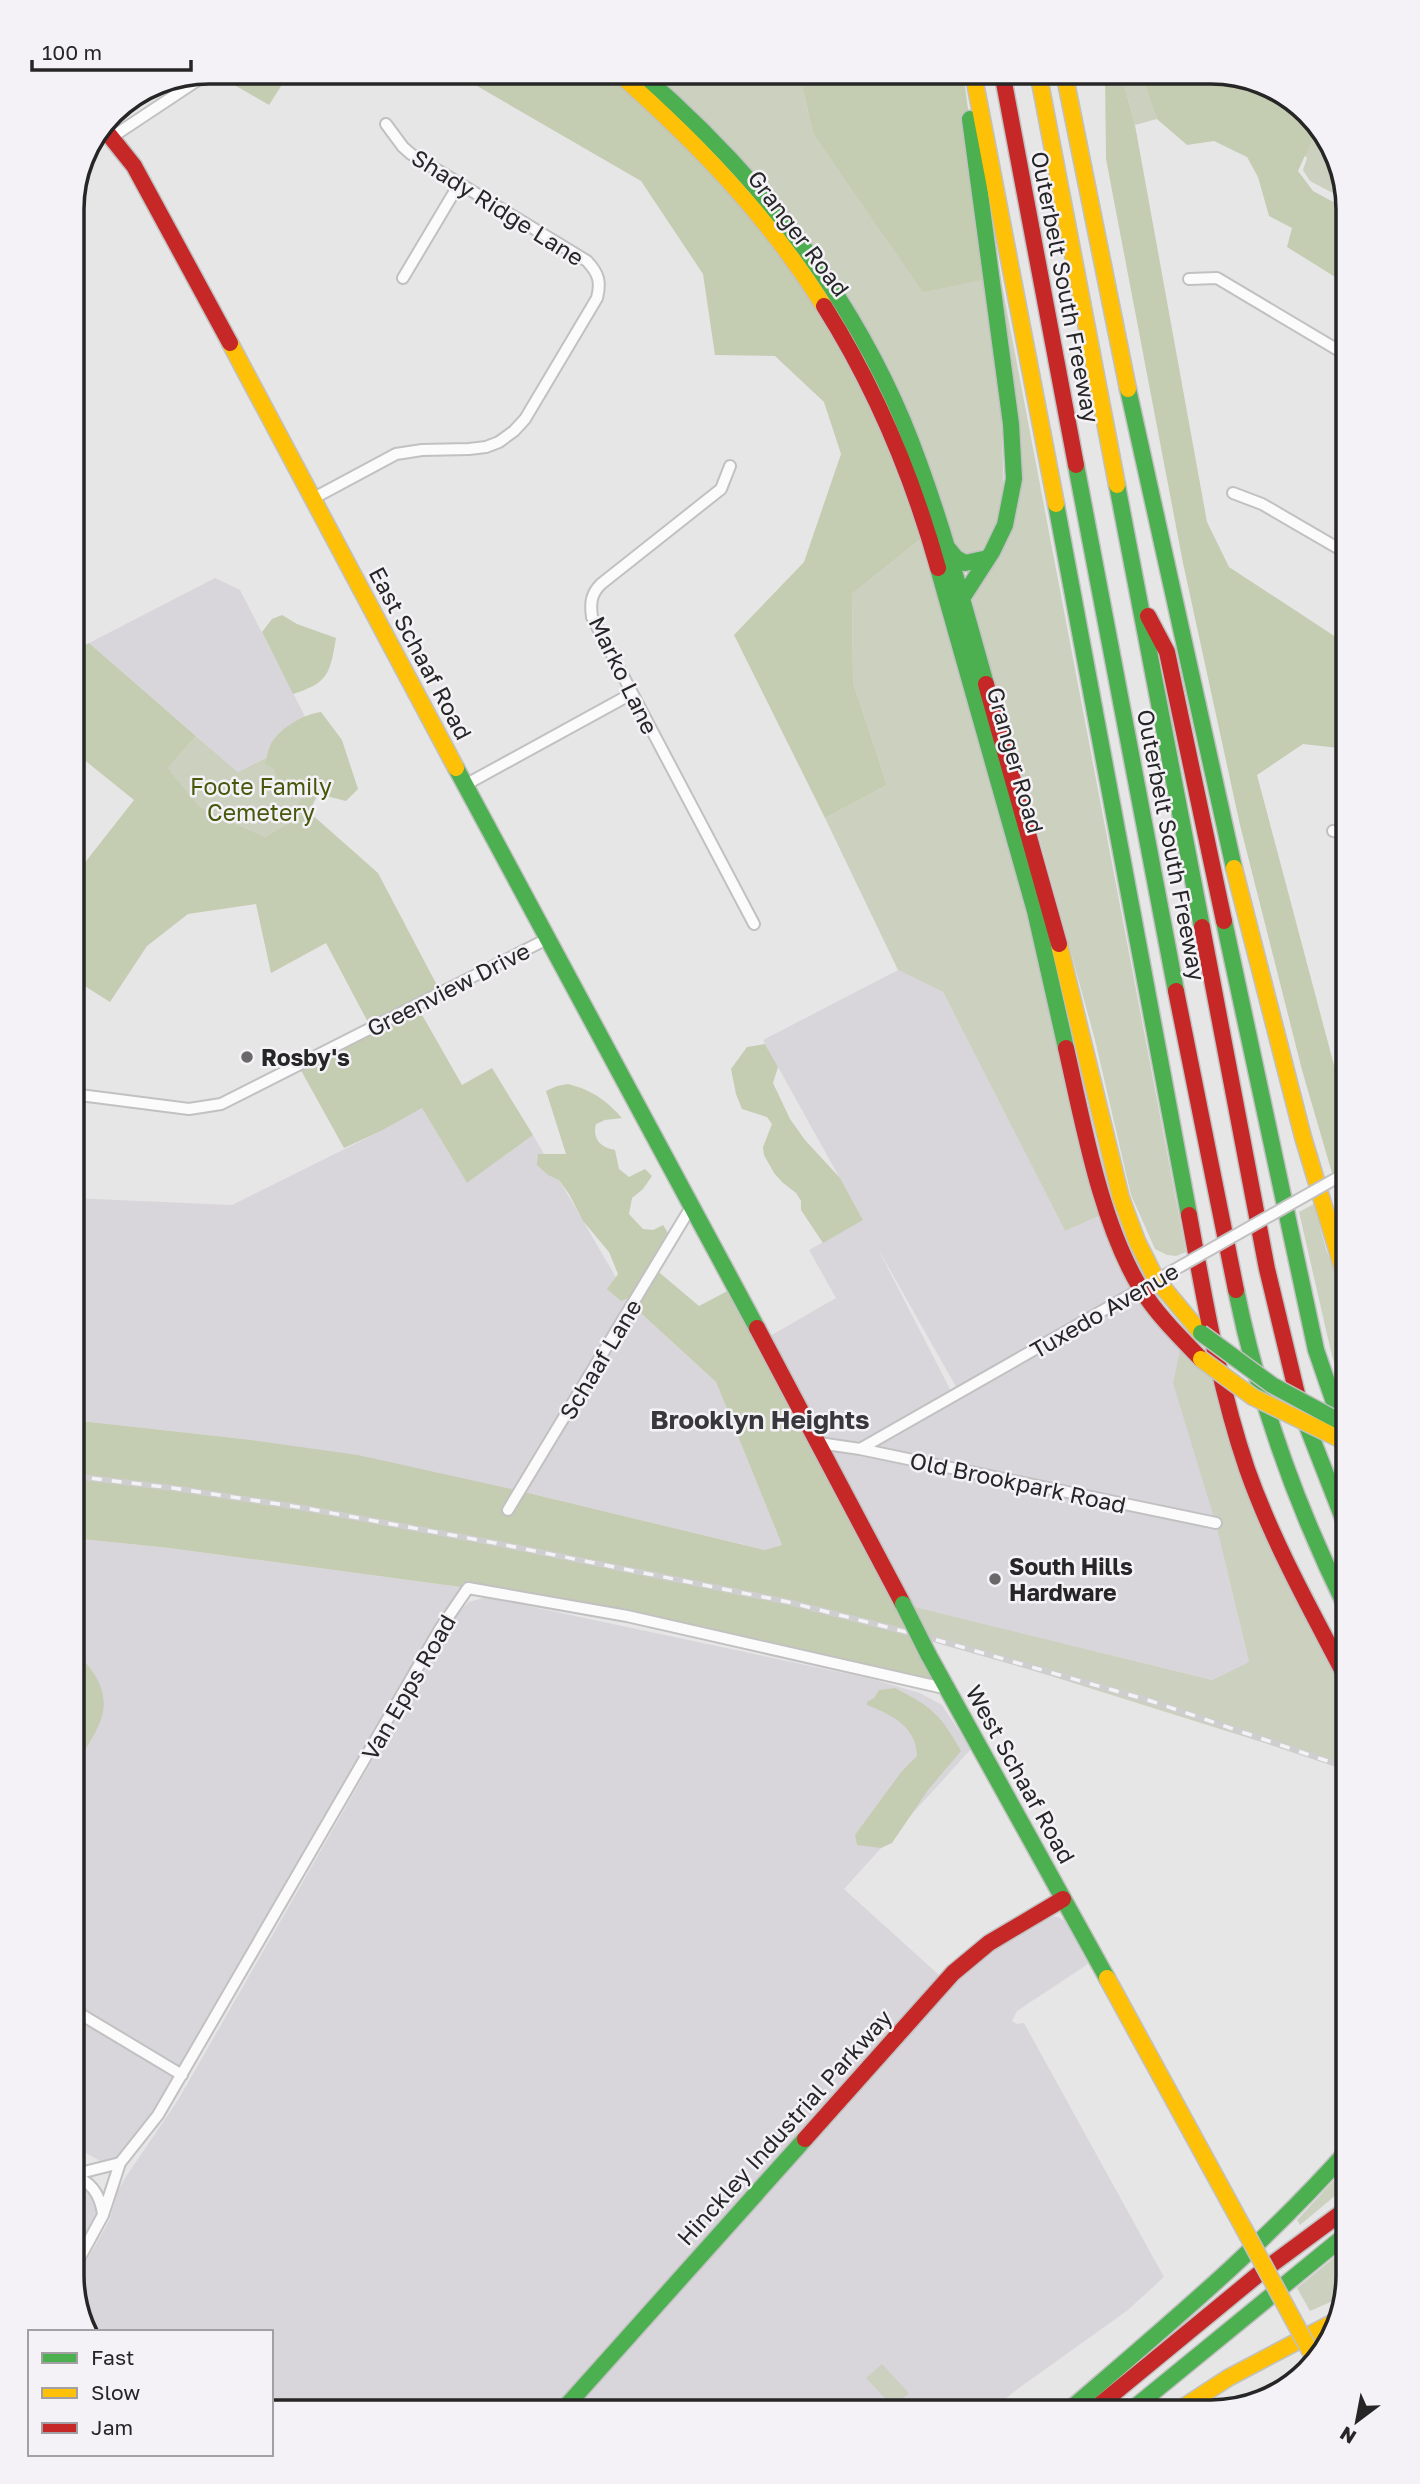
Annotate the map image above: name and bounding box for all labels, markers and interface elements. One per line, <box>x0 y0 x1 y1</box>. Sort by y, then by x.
scale bar <box>32 28 191 72</box>
text: 100 m <box>42 39 102 65</box>
street label: Shady Ridge Lane <box>407 143 589 271</box>
street label: Outerbelt South Freeway <box>1026 149 1106 425</box>
street label: Granger Road <box>742 164 856 302</box>
street label: East Schaaf Road <box>364 562 478 744</box>
street label: Marko Lane <box>583 611 665 739</box>
street label: Granger Road <box>982 684 1050 836</box>
street label: Outerbelt South Freeway <box>1132 707 1212 983</box>
park label: Foote Family Cemetery <box>190 772 332 826</box>
street label: Greenview Drive <box>362 936 534 1042</box>
place label: Rosby's <box>261 1043 350 1071</box>
marker: Rosby's <box>239 1049 255 1065</box>
street label: Tuxedo Avenue <box>1025 1256 1183 1364</box>
street label: Schaaf Lane <box>553 1294 647 1424</box>
district label: Brooklyn Heights <box>650 1404 870 1435</box>
street label: Old Brookpark Road <box>907 1445 1129 1519</box>
place label: South Hills Hardware <box>1009 1552 1133 1606</box>
marker: South Hills Hardware <box>987 1571 1003 1587</box>
street label: Van Epps Road <box>355 1609 461 1765</box>
street label: West Schaaf Road <box>960 1680 1082 1868</box>
street label: Hinckley Industrial Parkway <box>671 2003 897 2251</box>
legend <box>28 2330 273 2456</box>
text: Fast <box>91 2344 134 2370</box>
text: Slow <box>91 2379 140 2405</box>
north arrow <box>1322 2386 1392 2456</box>
text: Jam <box>91 2414 133 2440</box>
text: N <box>1336 2422 1360 2449</box>

